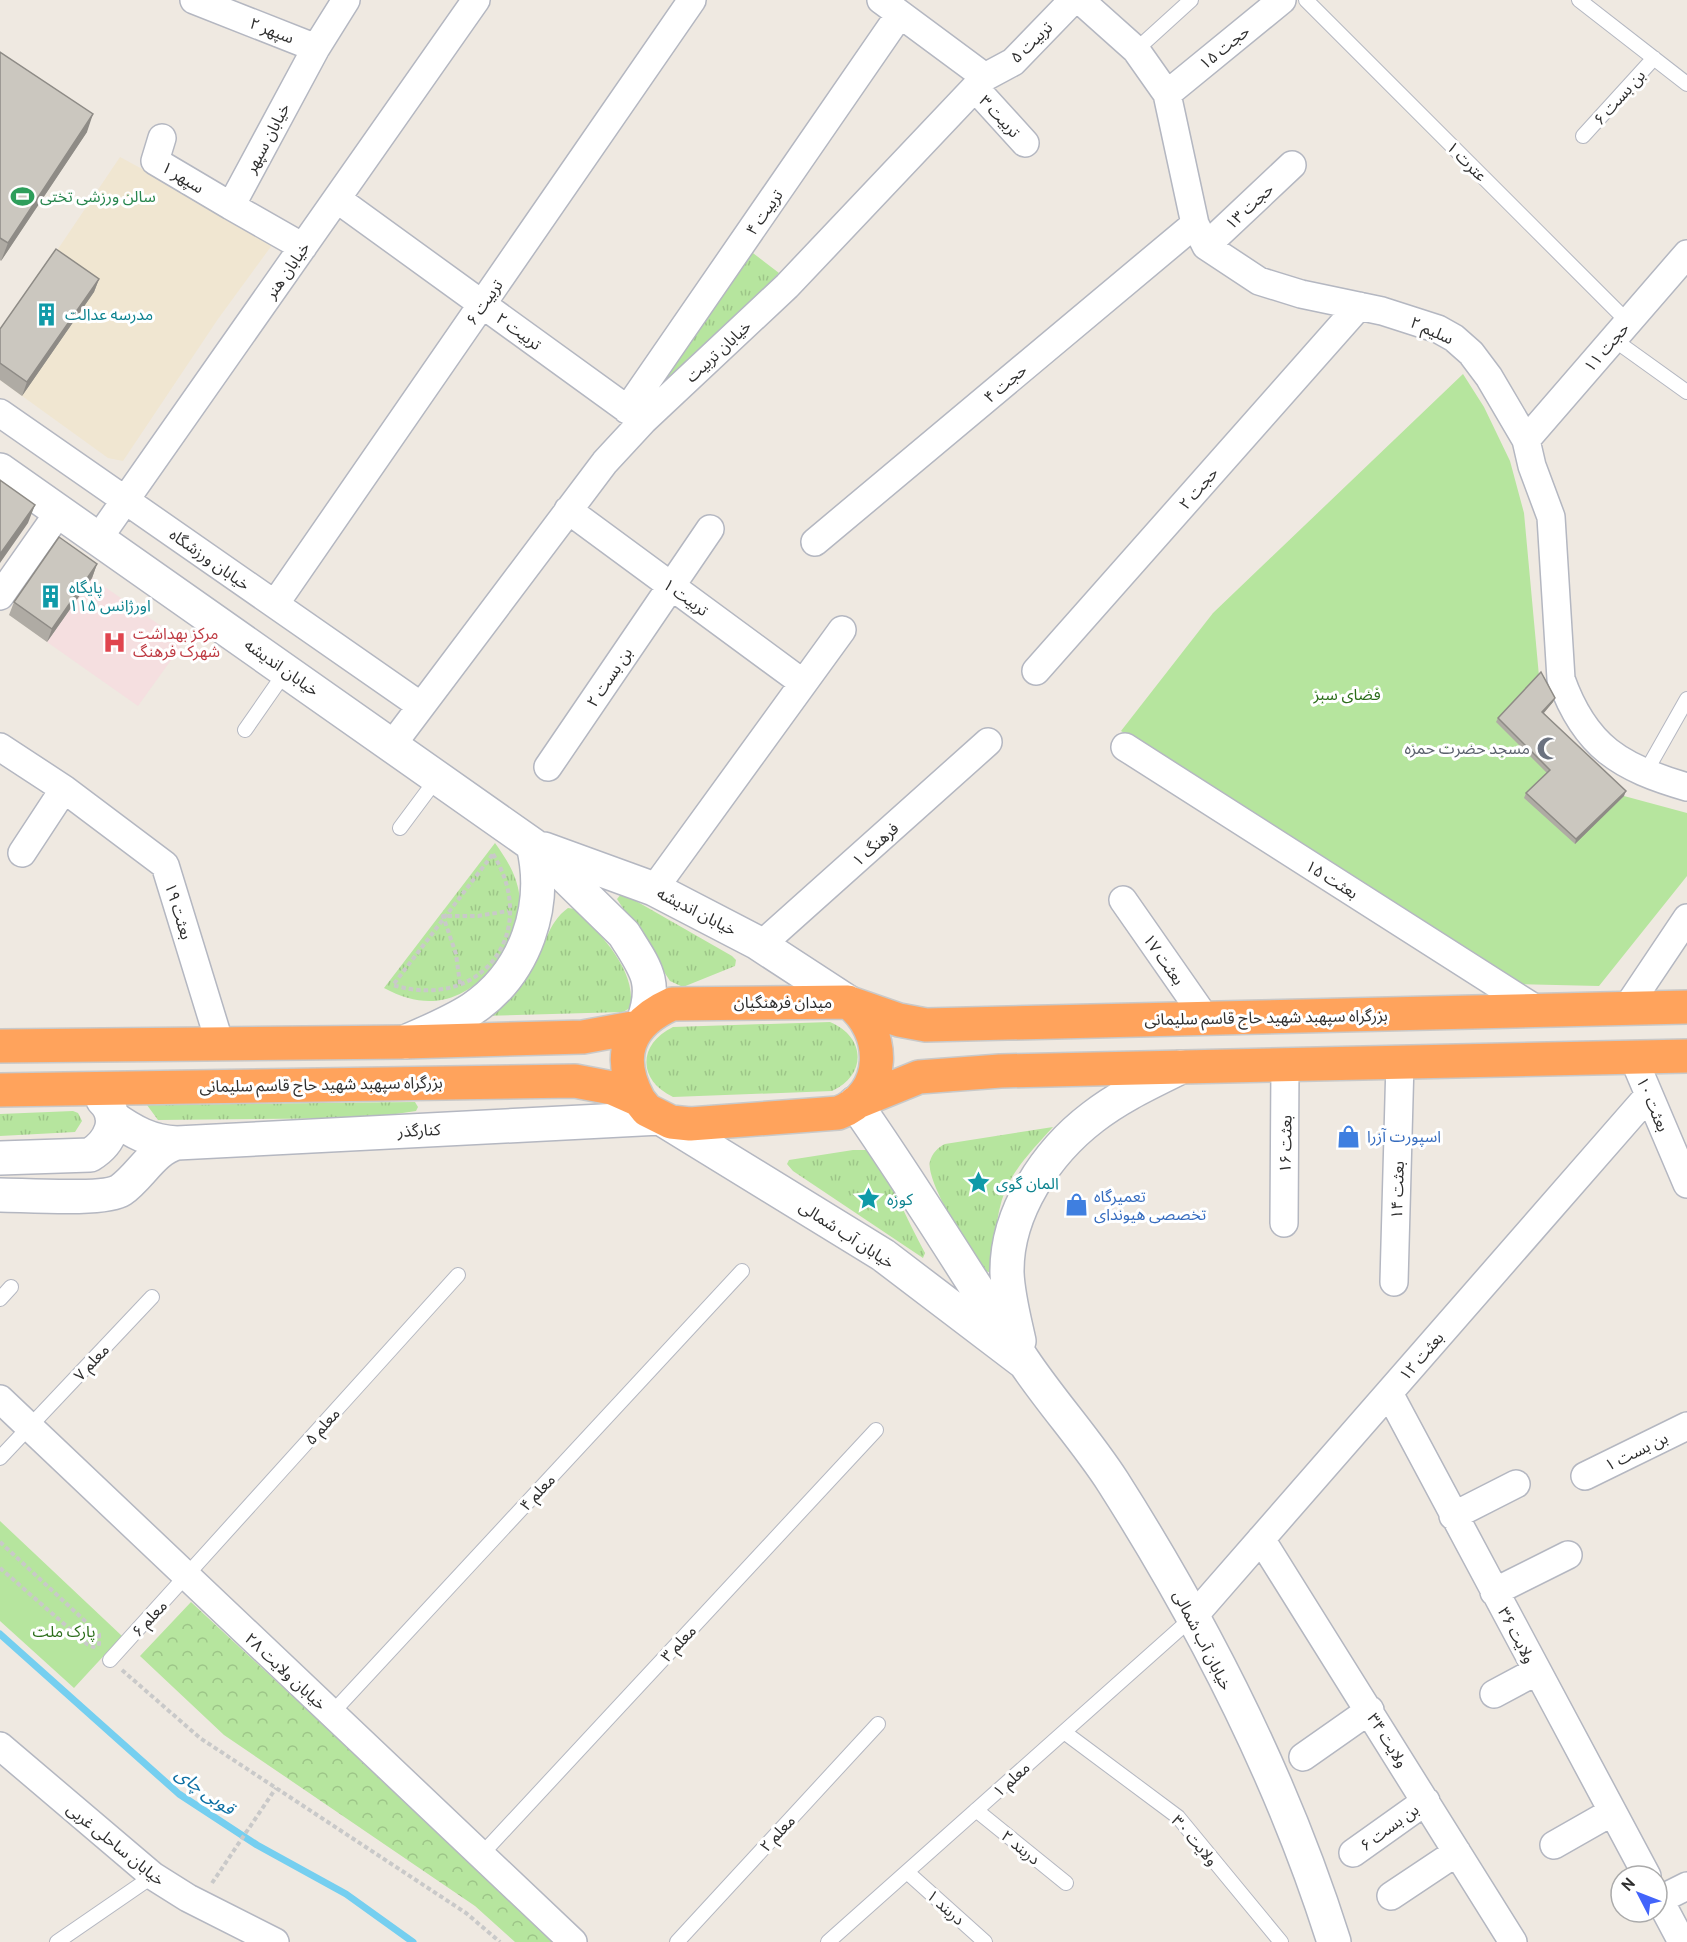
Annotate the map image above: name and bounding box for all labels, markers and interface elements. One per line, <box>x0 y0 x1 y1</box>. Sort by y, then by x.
street label: سپهر ۲ <box>247 13 297 49</box>
street label: تربیت ۵ <box>1006 18 1057 67</box>
street label: حجت ۱۵ <box>1195 21 1253 73</box>
street label: بن بست ۶ <box>1590 66 1649 129</box>
street label: تربیت ۳ <box>975 91 1024 142</box>
street label: خیابان سپهر <box>241 100 295 178</box>
street label: عترت ۱ <box>1443 137 1491 185</box>
street label: سپهر ۱ <box>158 158 207 198</box>
street label: حجت ۱۳ <box>1221 179 1277 233</box>
sports icon: سالن ورزشی تختی <box>9 183 35 209</box>
street label: تربیت ۴ <box>742 186 787 239</box>
place label: سالن ورزشی تختی <box>40 187 156 206</box>
street label: خیابان هنر <box>261 238 314 303</box>
street label: تربیت ۶ <box>462 276 507 329</box>
building icon: مدرسه عدالت <box>34 301 60 327</box>
place label: مدرسه عدالت <box>65 305 153 324</box>
street label: تربیت ۲ <box>492 309 545 354</box>
street label: سلیم ۲ <box>1406 313 1456 351</box>
street label: خیابان تربیت <box>682 316 755 386</box>
street label: حجت ۱۱ <box>1580 319 1633 376</box>
street label: حجت ۴ <box>980 360 1031 407</box>
street label: حجت ۲ <box>1175 463 1222 513</box>
street label: خیابان ورزشگاه <box>166 525 254 594</box>
street label: تربیت ۱ <box>659 575 712 620</box>
place label: پایگاه اورژانس ۱۱۵ <box>69 578 151 615</box>
building icon: پایگاه اورژانس ۱۱۵ <box>38 583 64 609</box>
place label: مرکز بهداشت شهرک فرهنگ <box>133 624 220 661</box>
hospital icon: مرکز بهداشت شهرک فرهنگ <box>102 629 128 655</box>
street label: خیابان اندیشه <box>241 635 323 700</box>
street label: بن بست ۲ <box>583 644 636 711</box>
park label: فضای سبز <box>1312 685 1381 704</box>
mosque icon: مسجد حضرت حمزه <box>1535 735 1561 761</box>
place label: مسجد حضرت حمزه <box>1404 739 1530 758</box>
street label: فرهنگ ۱ <box>848 819 902 870</box>
street label: بعثت ۱۵ <box>1302 856 1361 903</box>
street label: بعثت ۱۹ <box>161 881 196 942</box>
street label: خیابان اندیشه <box>654 883 740 940</box>
street label: بعثت ۱۷ <box>1139 930 1188 988</box>
street label: میدان فرهنگیان <box>734 993 832 1012</box>
street label: بزرگراه سپهبد شهید حاج قاسم سلیمانی <box>1144 1006 1388 1032</box>
street label: بزرگراه سپهبد شهید حاج قاسم سلیمانی <box>199 1073 443 1099</box>
street label: بعثت ۱۰ <box>1632 1074 1673 1135</box>
street label: بعثت ۱۶ <box>1275 1115 1296 1173</box>
street label: کنارگذر <box>396 1120 441 1141</box>
shop icon: اسپورت آزرا <box>1336 1123 1362 1149</box>
place label: اسپورت آزرا <box>1367 1127 1441 1147</box>
street label: بعثت ۱۴ <box>1387 1161 1408 1219</box>
place icon: المان گوی <box>965 1170 991 1196</box>
place label: المان گوی <box>996 1174 1059 1193</box>
place icon: کوزه <box>856 1186 882 1212</box>
place label: تعمیرگاه تخصصی هیوندای <box>1094 1187 1207 1224</box>
place label: کوزه <box>887 1190 913 1209</box>
shop icon: تعمیرگاه تخصصی هیوندای <box>1063 1192 1089 1218</box>
street label: خیابان آب شمالی <box>796 1197 898 1272</box>
street label: بعثت ۱۲ <box>1395 1328 1448 1384</box>
street label: معلم ۷ <box>70 1340 115 1387</box>
street label: معلم ۵ <box>301 1404 346 1451</box>
street label: بن بست ۱ <box>1602 1428 1671 1475</box>
street label: معلم ۴ <box>516 1470 561 1517</box>
street label: خیابان آب شمالی <box>1169 1587 1236 1693</box>
street label: معلم ۶ <box>128 1596 173 1643</box>
street label: ولایت ۳۶ <box>1494 1604 1539 1666</box>
street label: معلم ۳ <box>657 1621 702 1668</box>
park label: پارک ملت <box>33 1622 96 1642</box>
street label: خیابان ولایت ۲۸ <box>241 1629 330 1714</box>
street label: ولایت ۳۴ <box>1363 1710 1412 1771</box>
street label: معلم ۱ <box>989 1758 1036 1803</box>
water label: قوبی چای <box>170 1762 240 1821</box>
street label: خیابان ساحلی غربی <box>63 1799 168 1890</box>
street label: بن بست ۶ <box>1356 1800 1422 1855</box>
street label: معلم ۲ <box>756 1811 801 1858</box>
street label: ولایت ۳۰ <box>1168 1811 1222 1869</box>
street label: دربند ۲ <box>998 1826 1044 1869</box>
north arrow <box>1609 1864 1669 1924</box>
text: N <box>1617 1874 1639 1895</box>
street label: دربند ۱ <box>923 1886 968 1929</box>

